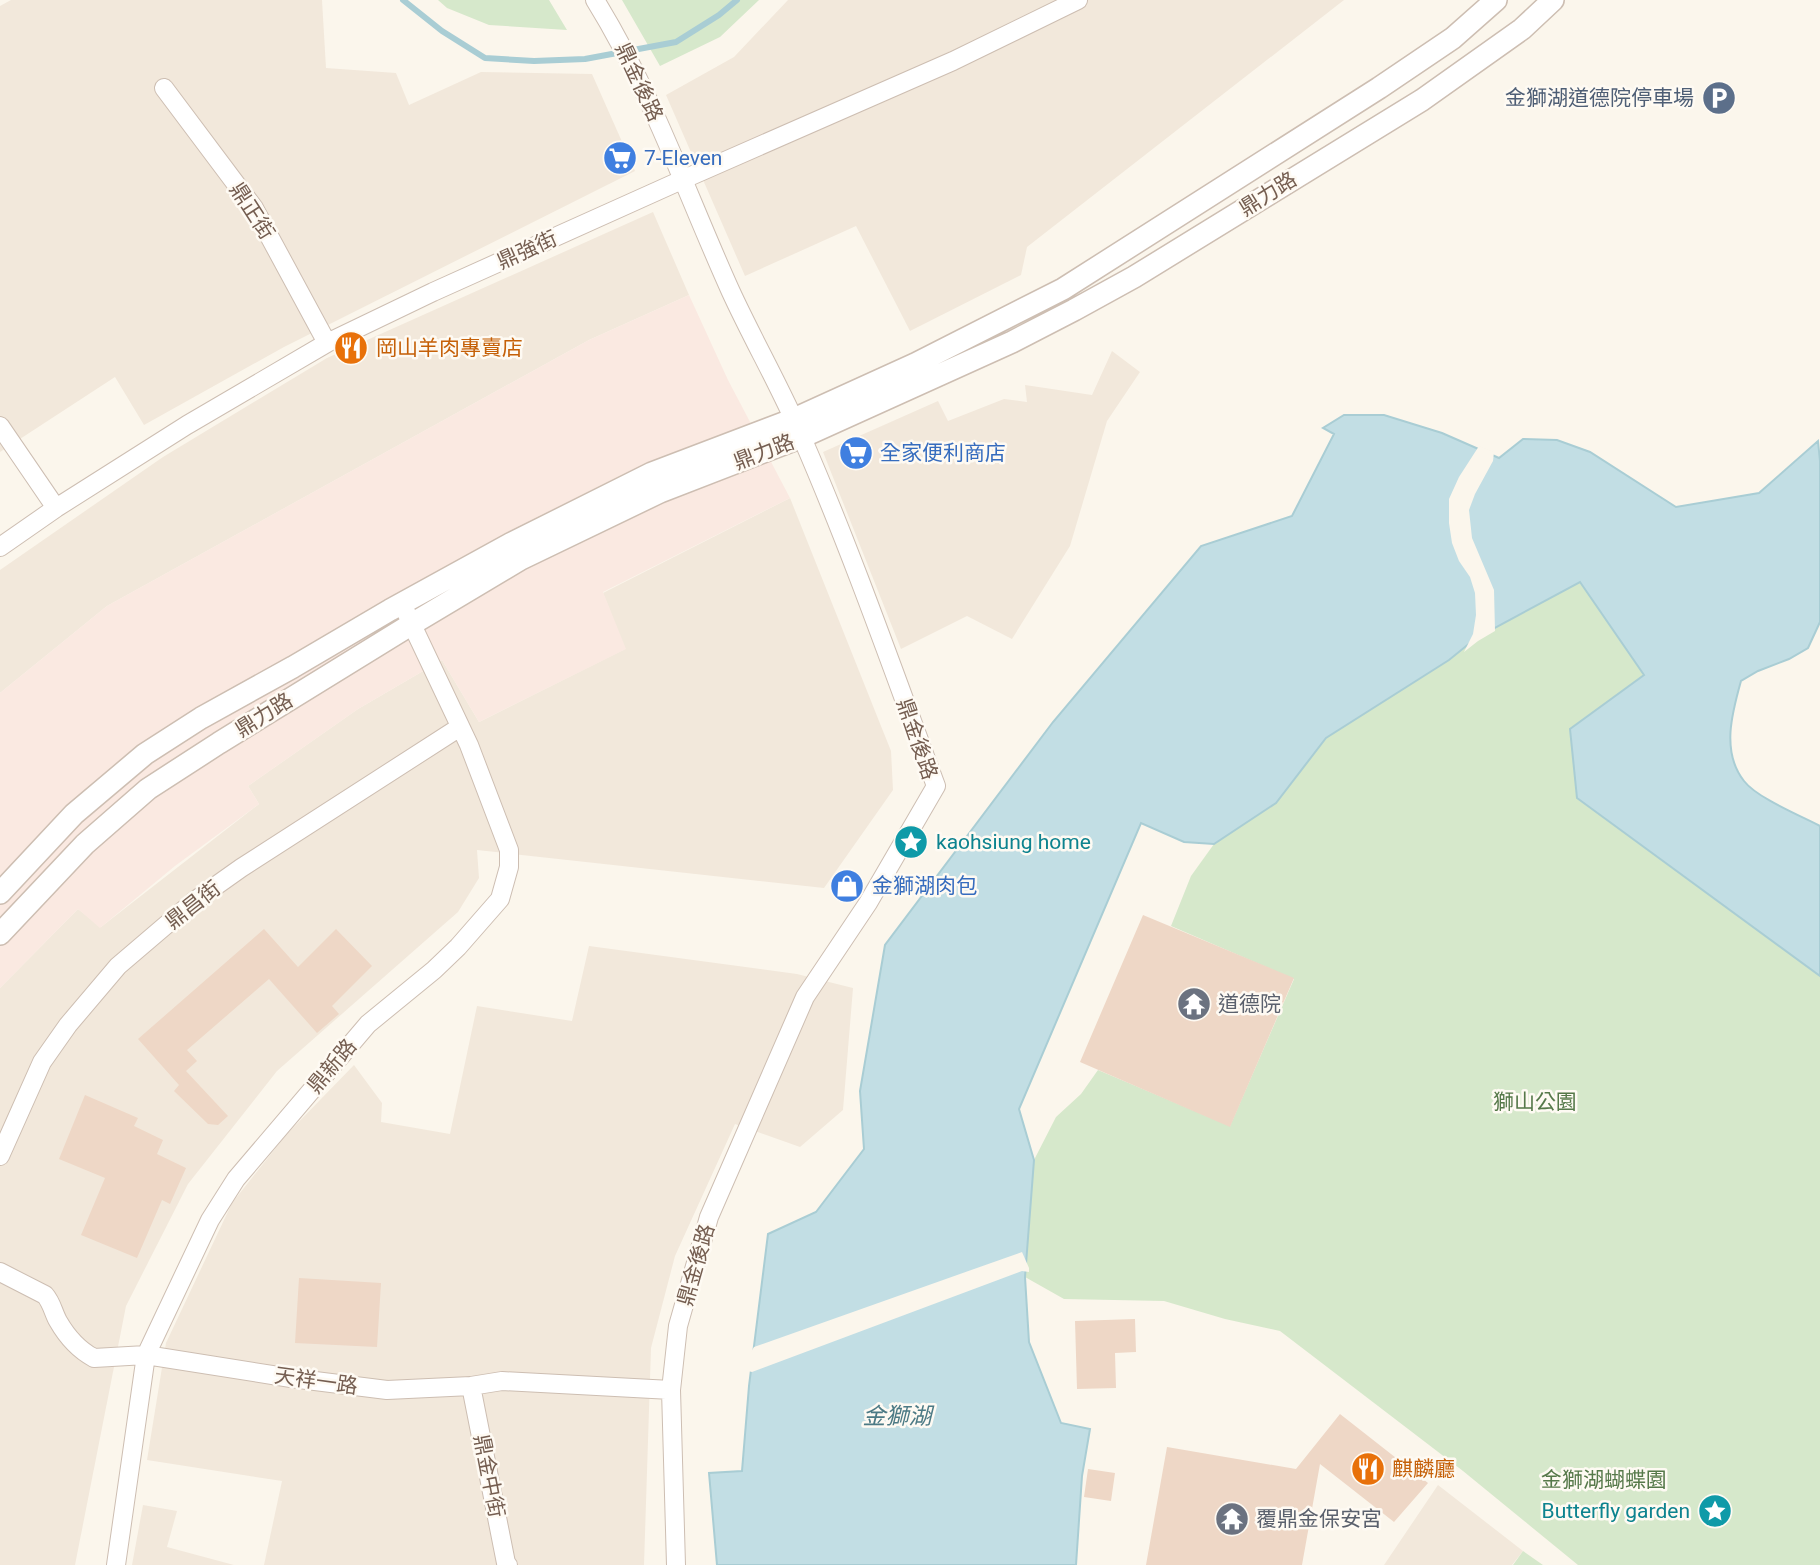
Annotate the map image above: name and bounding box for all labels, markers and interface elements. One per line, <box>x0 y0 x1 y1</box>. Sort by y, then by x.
street label: 鼎金後路 <box>610 39 668 125</box>
parking icon: 金獅湖道德院停車場 <box>1700 79 1738 117</box>
place label: 金獅湖道德院停車場 <box>1505 86 1694 110</box>
supermarket icon: 7-Eleven <box>601 139 639 177</box>
place label: 7-Eleven <box>644 146 722 170</box>
street label: 鼎力路 <box>1235 167 1301 221</box>
street label: 鼎正街 <box>225 178 279 244</box>
street label: 鼎強街 <box>493 226 561 274</box>
restaurant icon: 岡山羊肉專賣店 <box>332 329 370 367</box>
place label: 岡山羊肉專賣店 <box>376 336 523 360</box>
street label: 鼎力路 <box>730 430 798 474</box>
supermarket icon: 全家便利商店 <box>837 434 875 472</box>
place label: 全家便利商店 <box>880 441 1006 465</box>
street label: 鼎力路 <box>231 688 297 742</box>
street label: 鼎金後路 <box>892 695 942 783</box>
place icon: kaohsiung home <box>892 823 930 861</box>
place label: kaohsiung home <box>936 830 1091 854</box>
shop icon: 金獅湖肉包 <box>828 867 866 905</box>
place label: 金獅湖肉包 <box>872 874 977 898</box>
street label: 鼎昌街 <box>161 876 225 934</box>
temple icon: 道德院 <box>1175 985 1213 1023</box>
place label: 道德院 <box>1218 992 1281 1016</box>
street label: 鼎新路 <box>303 1034 361 1098</box>
park label: 獅山公園 <box>1493 1090 1577 1114</box>
street label: 鼎金後路 <box>673 1221 719 1309</box>
street label: 天祥一路 <box>273 1363 359 1399</box>
water label: 金獅湖 <box>863 1403 935 1430</box>
street label: 鼎金中街 <box>469 1432 509 1520</box>
restaurant icon: 麒麟廳 <box>1349 1450 1387 1488</box>
place label: 麒麟廳 <box>1392 1457 1455 1481</box>
park label: 金獅湖蝴蝶園 <box>1541 1468 1667 1492</box>
place icon: Butterfly garden <box>1696 1492 1734 1530</box>
place label: Butterfly garden <box>1542 1499 1690 1523</box>
temple icon: 覆鼎金保安宮 <box>1213 1500 1251 1538</box>
place label: 覆鼎金保安宮 <box>1256 1507 1382 1531</box>

